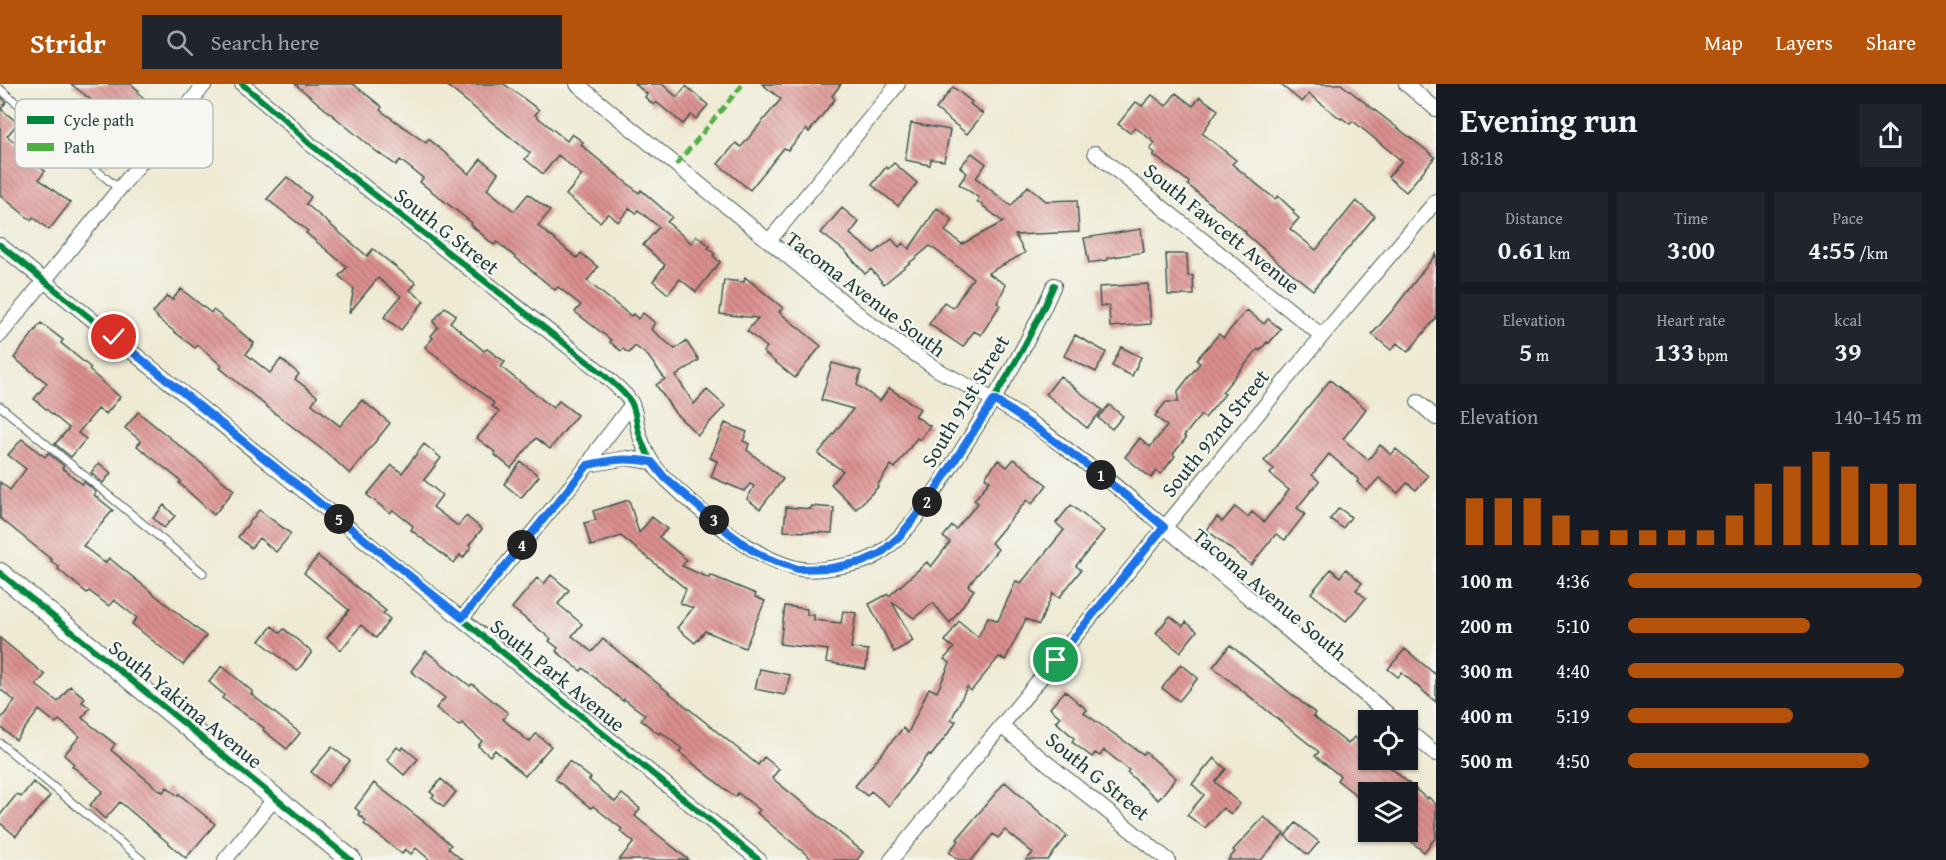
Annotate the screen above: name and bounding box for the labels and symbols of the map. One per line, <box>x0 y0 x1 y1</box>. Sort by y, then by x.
legend <box>15 99 213 168</box>
text: Cycle path <box>64 108 134 132</box>
text: Path <box>64 135 95 159</box>
street label: South Fawcett Avenue <box>1137 155 1307 301</box>
street label: South G Street <box>388 180 507 282</box>
street label: Tacoma Avenue South <box>779 223 953 365</box>
pin <box>88 311 139 362</box>
street label: South 91st Street <box>913 328 1017 473</box>
street label: South 92nd Street <box>1154 362 1277 504</box>
pin: 1 <box>1086 460 1116 490</box>
pin: 2 <box>912 487 942 517</box>
pin: 5 <box>324 504 354 534</box>
pin: 3 <box>699 505 729 535</box>
street label: Tacoma Avenue South <box>1186 520 1354 668</box>
pin: 4 <box>507 530 537 560</box>
street label: South Park Avenue <box>484 611 632 739</box>
street label: South Yakima Avenue <box>102 632 270 776</box>
pin <box>1030 634 1081 685</box>
street label: South G Street <box>1039 724 1157 828</box>

